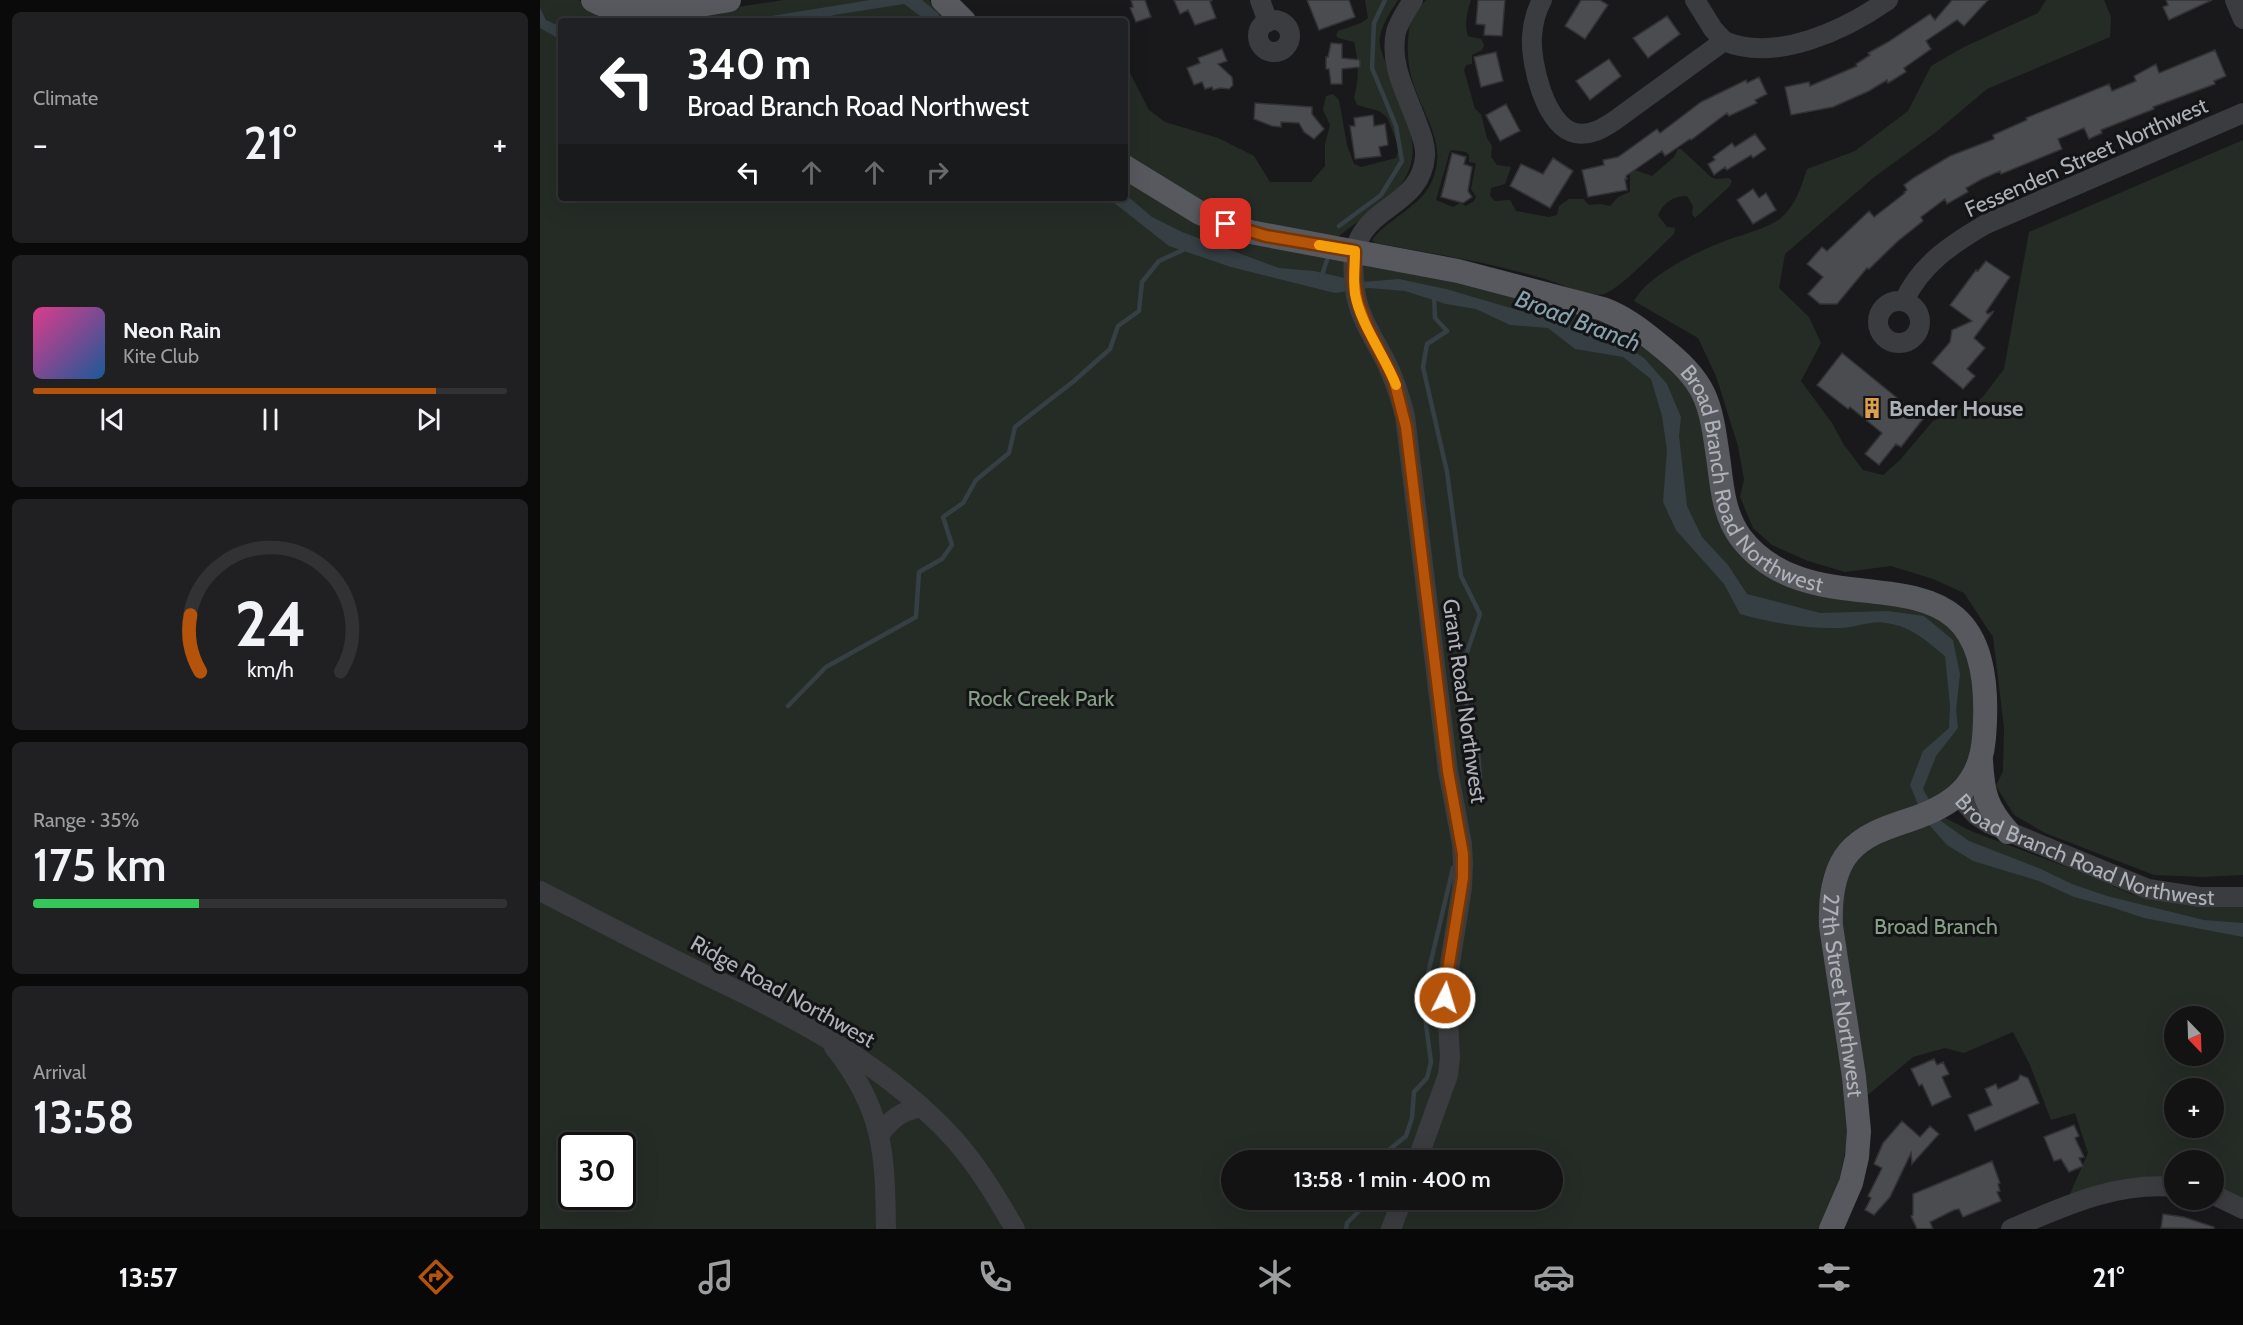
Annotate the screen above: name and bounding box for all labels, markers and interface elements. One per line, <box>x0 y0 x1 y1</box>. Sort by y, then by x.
text: 340 m <box>687 38 811 90</box>
icon: left <box>588 42 666 120</box>
text: Climate <box>33 86 98 110</box>
text: Broad Branch Road Northwest <box>687 90 1029 123</box>
street label: Fessenden Street Northwest <box>1961 91 2212 223</box>
text: 21° <box>244 116 296 170</box>
text: − <box>33 124 48 164</box>
text: + <box>492 124 507 164</box>
icon: left <box>732 156 765 189</box>
icon: ahead <box>795 156 828 189</box>
icon: ahead <box>858 156 891 189</box>
icon: right <box>921 156 954 189</box>
pin <box>1200 198 1251 249</box>
icon: arrive <box>1209 207 1242 240</box>
water label: Broad Branch <box>1512 283 1645 358</box>
text: Neon Rain <box>123 317 221 344</box>
text: Kite Club <box>123 344 199 368</box>
street label: Broad Branch Road Northwest <box>1675 359 1826 599</box>
place label: Bender House <box>1889 395 2023 422</box>
building icon: Bender House <box>1860 396 1884 420</box>
icon: previous <box>96 403 129 436</box>
icon: pause <box>254 403 287 436</box>
icon: next <box>412 403 445 436</box>
text: 24 <box>234 586 306 662</box>
street label: Grant Road Northwest <box>1437 597 1492 806</box>
text: km/h <box>247 656 293 682</box>
park label: Rock Creek Park <box>968 685 1115 712</box>
street label: Broad Branch Road Northwest <box>1949 788 2215 911</box>
text: Range · 35% <box>33 808 139 832</box>
text: 175 km <box>33 838 167 892</box>
street label: 27th Street Northwest <box>1817 892 1869 1099</box>
park label: Broad Branch <box>1874 913 1998 940</box>
street label: Ridge Road Northwest <box>686 929 880 1054</box>
position arrow <box>1413 966 1477 1030</box>
north arrow <box>2164 1006 2224 1066</box>
map controls <box>2164 1006 2224 1210</box>
text: Arrival <box>33 1060 86 1084</box>
button: + <box>2164 1078 2224 1138</box>
text: 13:58 <box>33 1090 134 1144</box>
speed limit sign: 30 <box>558 1132 636 1210</box>
button: − <box>2164 1150 2224 1210</box>
text: 13:58 · 1 min · 400 m <box>1293 1166 1491 1193</box>
icon: directions <box>415 1256 457 1298</box>
icon: music <box>695 1256 737 1298</box>
icon: phone <box>974 1256 1016 1298</box>
icon: climate <box>1254 1256 1296 1298</box>
icon: car <box>1533 1256 1575 1298</box>
icon: filters <box>1813 1256 1855 1298</box>
text: 13:57 <box>119 1261 178 1294</box>
text: 21° <box>2092 1261 2124 1294</box>

